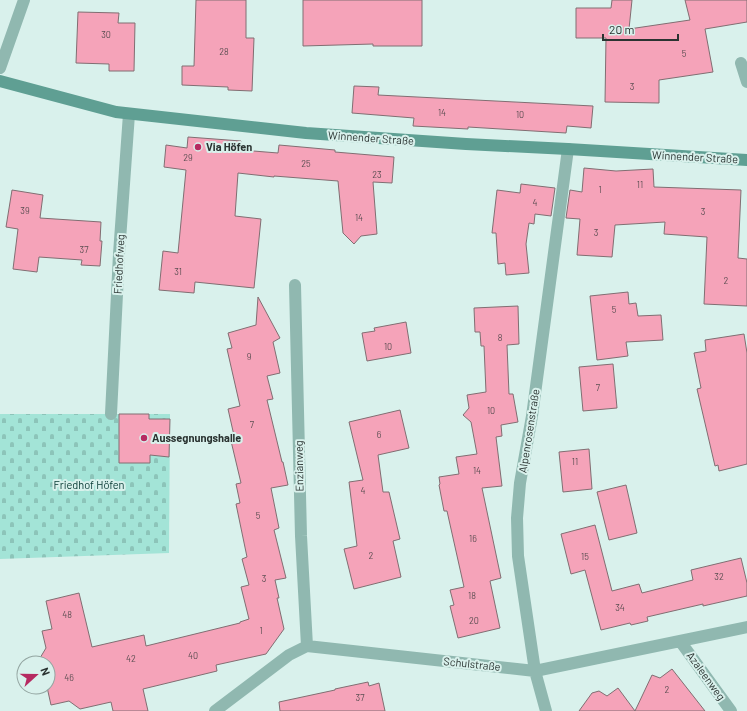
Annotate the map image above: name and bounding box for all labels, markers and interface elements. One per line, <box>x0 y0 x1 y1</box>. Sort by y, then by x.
scale bar <box>603 16 678 42</box>
text: 20 m <box>609 22 635 36</box>
house number: 30 <box>101 29 111 40</box>
house number: 28 <box>219 46 229 57</box>
house number: 5 <box>682 48 687 59</box>
house number: 3 <box>630 81 635 92</box>
house number: 14 <box>438 107 446 118</box>
house number: 10 <box>516 109 524 120</box>
street label: Winnender Straße <box>328 128 415 147</box>
place label: Via Höfen <box>206 140 252 153</box>
marker: Via Höfen <box>193 142 203 152</box>
street label: Winnender Straße <box>652 148 738 165</box>
house number: 29 <box>183 152 193 163</box>
house number: 25 <box>301 158 311 169</box>
house number: 23 <box>372 169 382 180</box>
house number: 11 <box>637 179 643 190</box>
house number: 1 <box>598 184 602 195</box>
house number: 4 <box>533 197 538 208</box>
house number: 39 <box>20 205 30 216</box>
house number: 3 <box>701 206 706 217</box>
house number: 14 <box>355 212 363 223</box>
house number: 3 <box>594 227 599 238</box>
street label: Friedhofweg <box>110 234 127 294</box>
house number: 37 <box>80 244 89 255</box>
house number: 31 <box>174 266 182 277</box>
house number: 2 <box>724 275 729 286</box>
house number: 5 <box>612 304 617 315</box>
house number: 8 <box>498 332 503 343</box>
house number: 10 <box>384 341 392 352</box>
house number: 9 <box>247 351 252 362</box>
house number: 7 <box>596 382 601 393</box>
street label: Alpenrosenstraße <box>515 388 542 474</box>
house number: 10 <box>487 405 495 416</box>
house number: 7 <box>250 419 255 430</box>
house number: 6 <box>377 429 382 440</box>
place label: Aussegnungshalle <box>152 431 241 444</box>
marker: Aussegnungshalle <box>139 433 149 443</box>
street label: Enzianweg <box>292 440 305 492</box>
house number: 11 <box>572 456 578 467</box>
house number: 14 <box>473 465 481 476</box>
park label: Friedhof Höfen <box>54 478 125 491</box>
house number: 4 <box>361 485 366 496</box>
house number: 5 <box>256 510 261 521</box>
house number: 16 <box>469 533 477 544</box>
house number: 2 <box>369 550 374 561</box>
house number: 15 <box>581 551 589 562</box>
house number: 32 <box>714 571 724 582</box>
house number: 3 <box>262 573 267 584</box>
house number: 18 <box>468 590 476 601</box>
house number: 34 <box>615 602 625 613</box>
house number: 48 <box>62 609 72 620</box>
house number: 20 <box>469 615 479 626</box>
house number: 1 <box>259 625 263 636</box>
street label: Azaleenweg <box>684 649 728 703</box>
house number: 40 <box>188 650 198 661</box>
house number: 42 <box>126 653 136 664</box>
street label: Schulstraße <box>443 654 501 673</box>
north arrow <box>16 655 56 695</box>
text: N <box>38 665 53 677</box>
house number: 46 <box>64 672 74 683</box>
house number: 2 <box>665 684 670 695</box>
house number: 37 <box>356 692 365 703</box>

